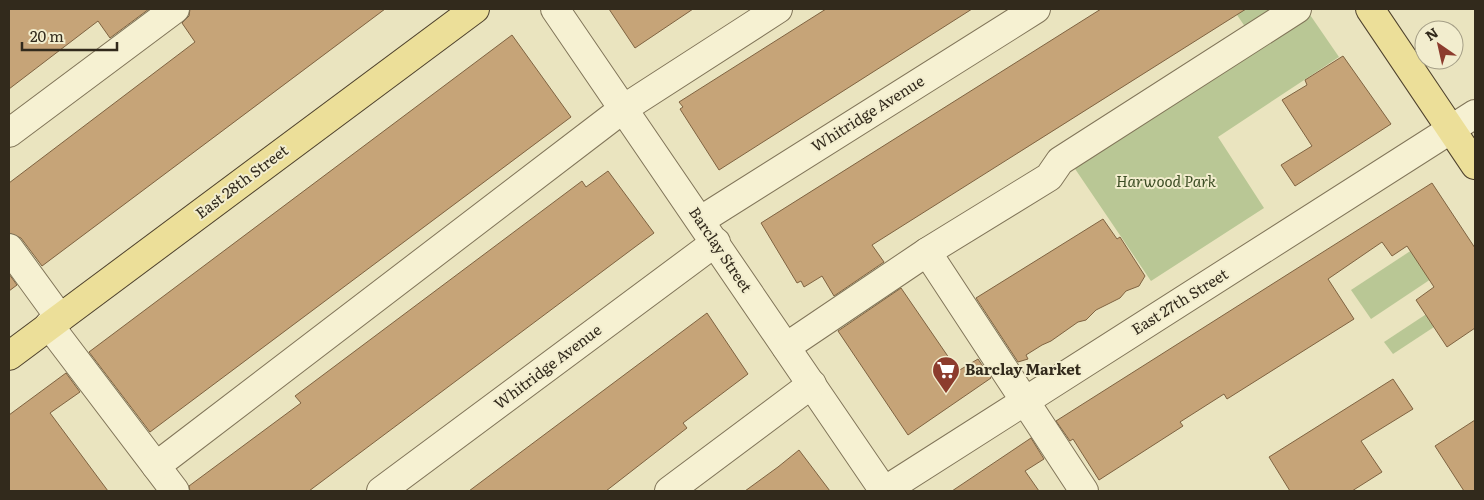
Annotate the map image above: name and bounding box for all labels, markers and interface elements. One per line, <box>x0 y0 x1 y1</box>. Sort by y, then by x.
scale bar <box>22 20 118 52</box>
north arrow <box>1414 20 1464 70</box>
text: N <box>1421 22 1442 45</box>
text: 20 m <box>30 24 64 47</box>
street label: Whitridge Avenue <box>806 69 928 157</box>
street label: East 28th Street <box>190 138 292 223</box>
park label: Harwood Park <box>1116 169 1217 192</box>
street label: Barclay Street <box>684 202 758 297</box>
street label: East 27th Street <box>1126 262 1232 340</box>
street label: Whitridge Avenue <box>489 318 606 414</box>
supermarket icon: Barclay Market <box>931 355 961 394</box>
place label: Barclay Market <box>965 357 1082 380</box>

